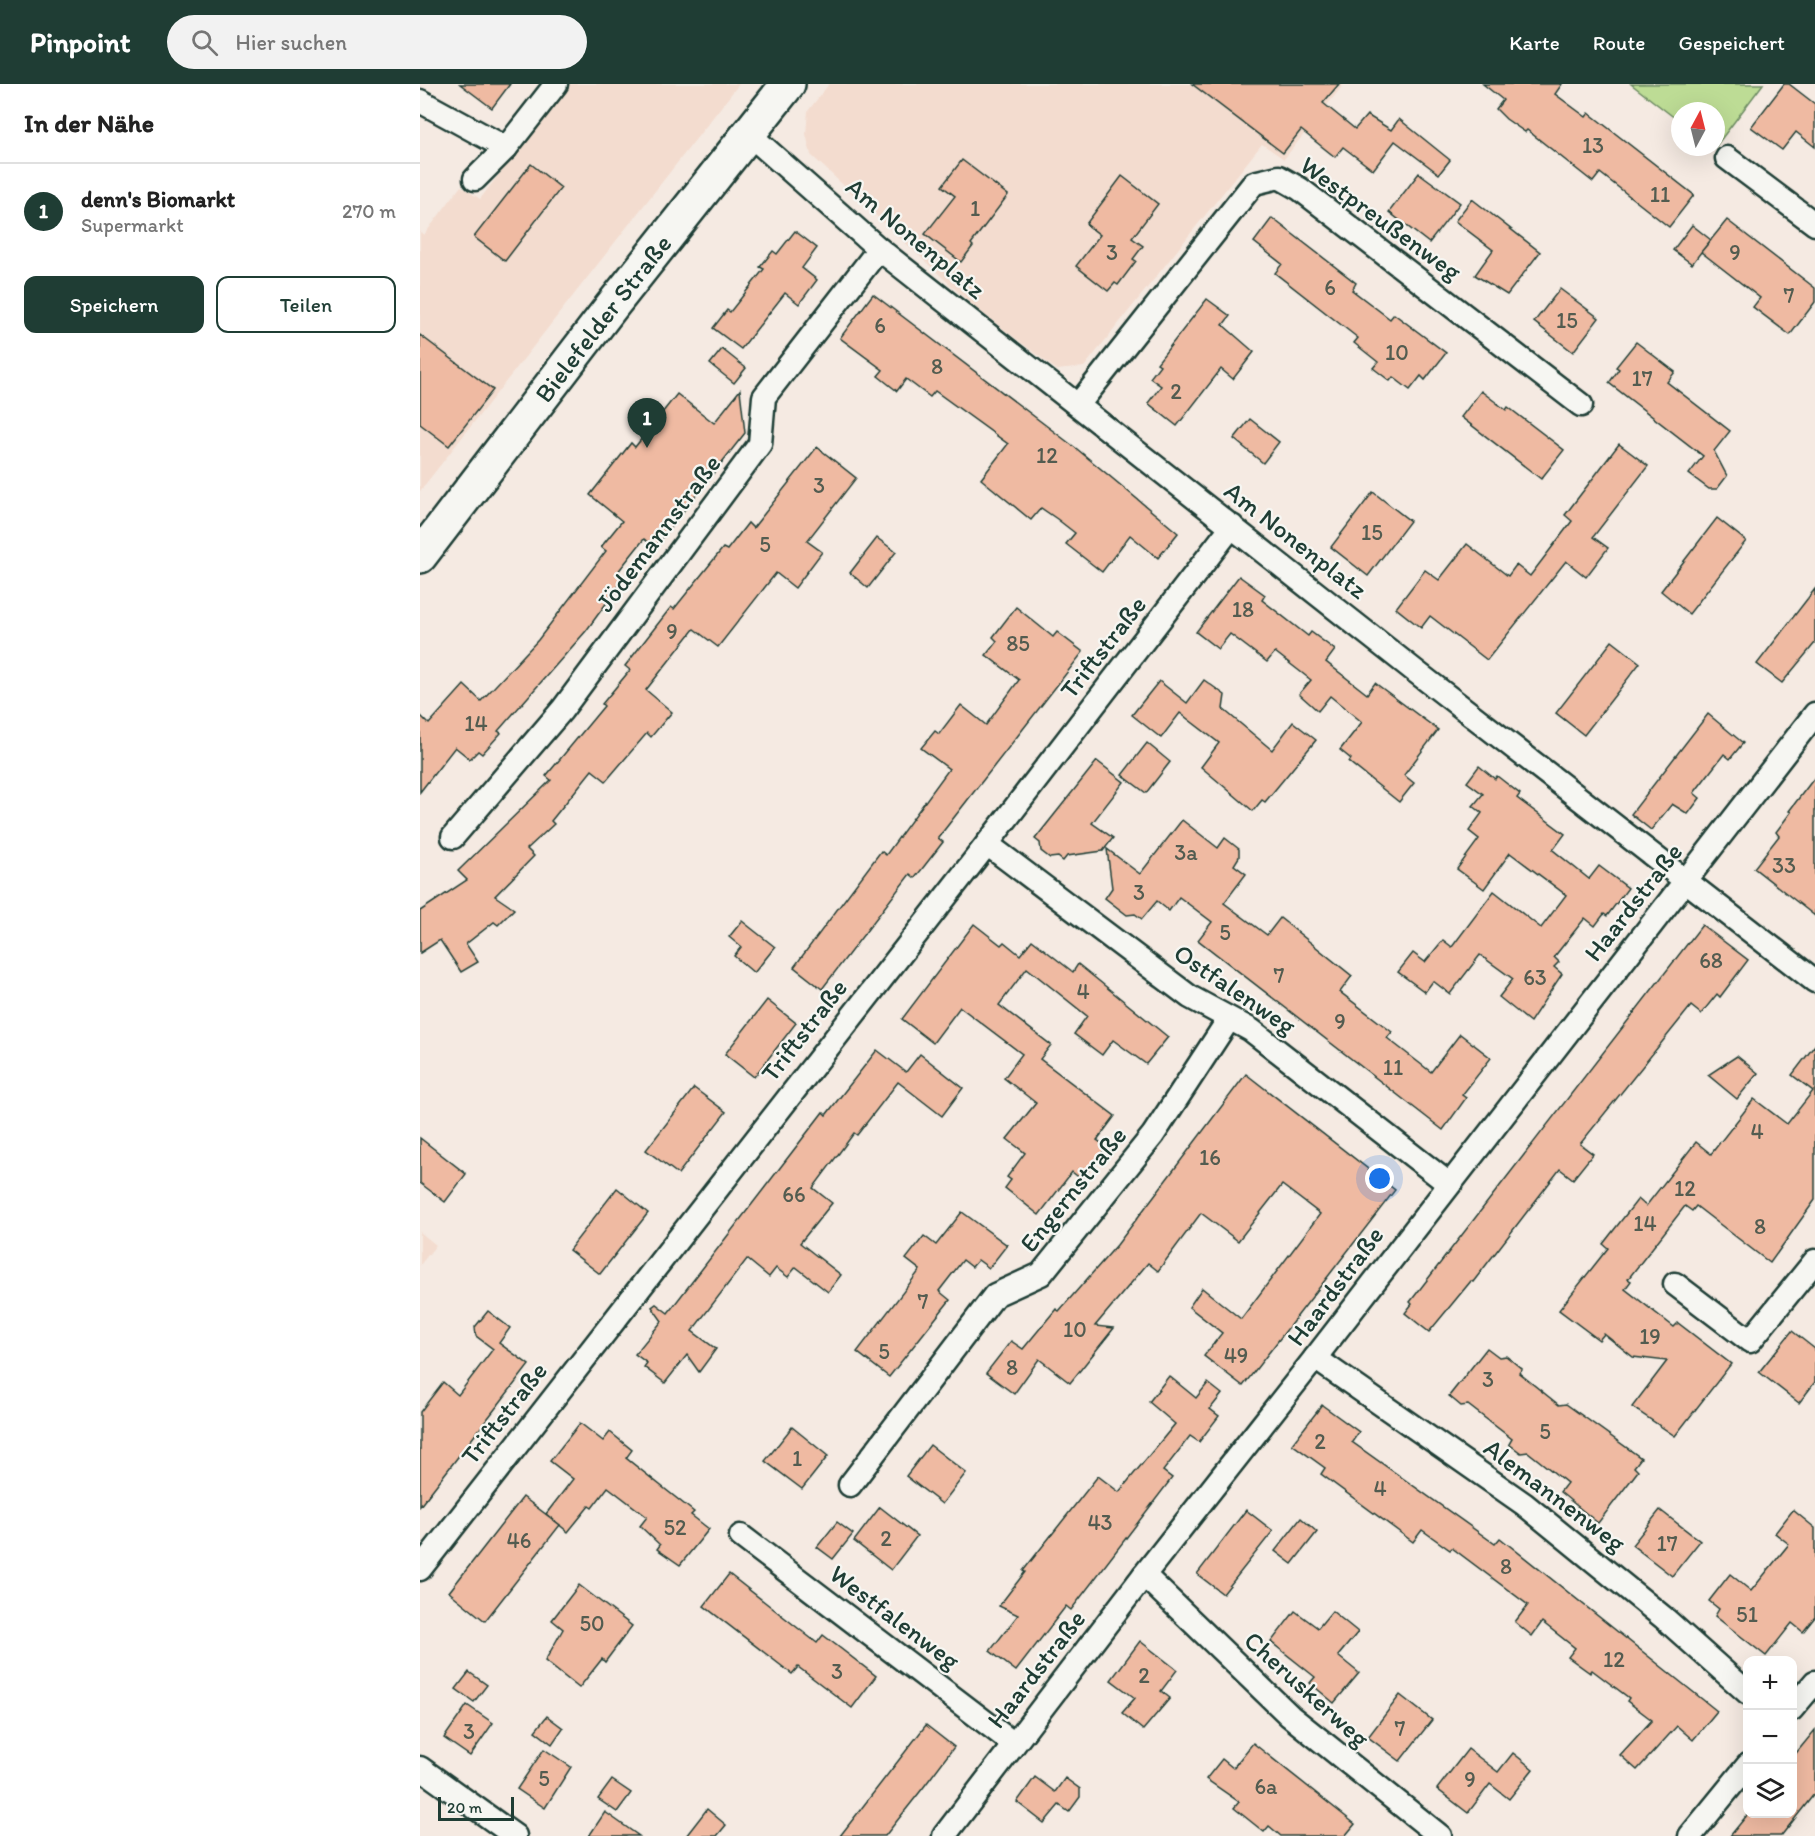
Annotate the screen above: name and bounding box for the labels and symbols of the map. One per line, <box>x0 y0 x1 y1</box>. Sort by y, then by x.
north arrow <box>1671 102 1725 156</box>
house number: 13 <box>1582 132 1604 159</box>
street label: Westpreußenweg <box>1294 149 1468 288</box>
street label: Am Nonenplatz <box>840 170 992 306</box>
house number: 11 <box>1650 181 1670 208</box>
house number: 1 <box>970 195 980 222</box>
street label: Bielefelder Straße <box>528 228 678 409</box>
house number: 3 <box>1106 239 1118 266</box>
house number: 9 <box>1729 239 1741 266</box>
house number: 6 <box>1324 274 1336 301</box>
house number: 7 <box>1784 282 1795 309</box>
house number: 15 <box>1556 307 1578 334</box>
house number: 6 <box>874 312 886 339</box>
house number: 10 <box>1385 339 1409 366</box>
house number: 8 <box>931 353 943 380</box>
house number: 17 <box>1631 365 1653 392</box>
house number: 2 <box>1170 378 1182 405</box>
pin: 1 <box>628 398 666 448</box>
house number: 12 <box>1036 442 1058 469</box>
street label: Jödemannstraße <box>588 448 728 618</box>
house number: 3 <box>813 472 825 499</box>
street label: Am Nonenplatz <box>1218 474 1374 606</box>
house number: 15 <box>1361 519 1383 546</box>
house number: 5 <box>759 531 771 558</box>
street label: Triftstraße <box>1053 589 1153 705</box>
house number: 18 <box>1232 596 1254 623</box>
house number: 9 <box>666 618 678 645</box>
house number: 85 <box>1006 630 1030 657</box>
house number: 14 <box>464 710 488 737</box>
street label: Haardstraße <box>1577 836 1689 968</box>
house number: 3a <box>1174 839 1198 866</box>
house number: 33 <box>1772 852 1796 879</box>
house number: 3 <box>1133 879 1145 906</box>
house number: 5 <box>1219 919 1231 946</box>
street label: Ostfalenweg <box>1168 936 1303 1042</box>
house number: 68 <box>1699 947 1723 974</box>
house number: 7 <box>1274 962 1285 989</box>
house number: 63 <box>1523 964 1547 991</box>
street label: Triftstraße <box>754 972 854 1088</box>
house number: 4 <box>1076 978 1090 1005</box>
house number: 9 <box>1334 1008 1346 1035</box>
house number: 11 <box>1383 1054 1403 1081</box>
house number: 4 <box>1750 1118 1764 1145</box>
street label: Engernstraße <box>1013 1120 1133 1258</box>
house number: 16 <box>1199 1144 1221 1171</box>
your location <box>1365 1164 1394 1193</box>
house number: 12 <box>1674 1175 1696 1202</box>
house number: 66 <box>782 1181 806 1208</box>
house number: 14 <box>1633 1210 1657 1237</box>
house number: 8 <box>1754 1213 1766 1240</box>
street label: Haardstraße <box>1280 1220 1390 1352</box>
house number: 7 <box>918 1288 929 1315</box>
house number: 10 <box>1063 1316 1087 1343</box>
house number: 19 <box>1639 1323 1661 1350</box>
house number: 5 <box>878 1338 890 1365</box>
house number: 49 <box>1224 1342 1248 1369</box>
house number: 8 <box>1006 1354 1018 1381</box>
street label: Triftstraße <box>454 1355 554 1471</box>
house number: 3 <box>1482 1366 1494 1393</box>
house number: 5 <box>1539 1418 1551 1445</box>
house number: 2 <box>1314 1428 1326 1455</box>
street label: Alemannenweg <box>1478 1431 1633 1559</box>
house number: 1 <box>792 1445 802 1472</box>
house number: 4 <box>1373 1475 1387 1502</box>
house number: 43 <box>1087 1509 1113 1536</box>
house number: 52 <box>663 1514 687 1541</box>
house number: 2 <box>880 1525 892 1552</box>
house number: 46 <box>507 1527 531 1554</box>
house number: 17 <box>1656 1530 1678 1557</box>
house number: 8 <box>1500 1553 1512 1580</box>
street label: Westfalenweg <box>824 1558 967 1677</box>
house number: 51 <box>1736 1601 1758 1628</box>
street label: Haardstraße <box>980 1603 1092 1735</box>
house number: 50 <box>579 1610 605 1637</box>
street label: Cheruskerweg <box>1238 1624 1377 1754</box>
house number: 12 <box>1603 1646 1625 1673</box>
house number: 3 <box>831 1658 843 1685</box>
house number: 2 <box>1138 1662 1150 1689</box>
house number: 7 <box>1395 1715 1406 1742</box>
house number: 3 <box>463 1718 475 1745</box>
house number: 5 <box>538 1765 550 1792</box>
house number: 9 <box>1464 1766 1476 1793</box>
house number: 6a <box>1254 1773 1278 1800</box>
scale bar <box>438 1794 514 1822</box>

